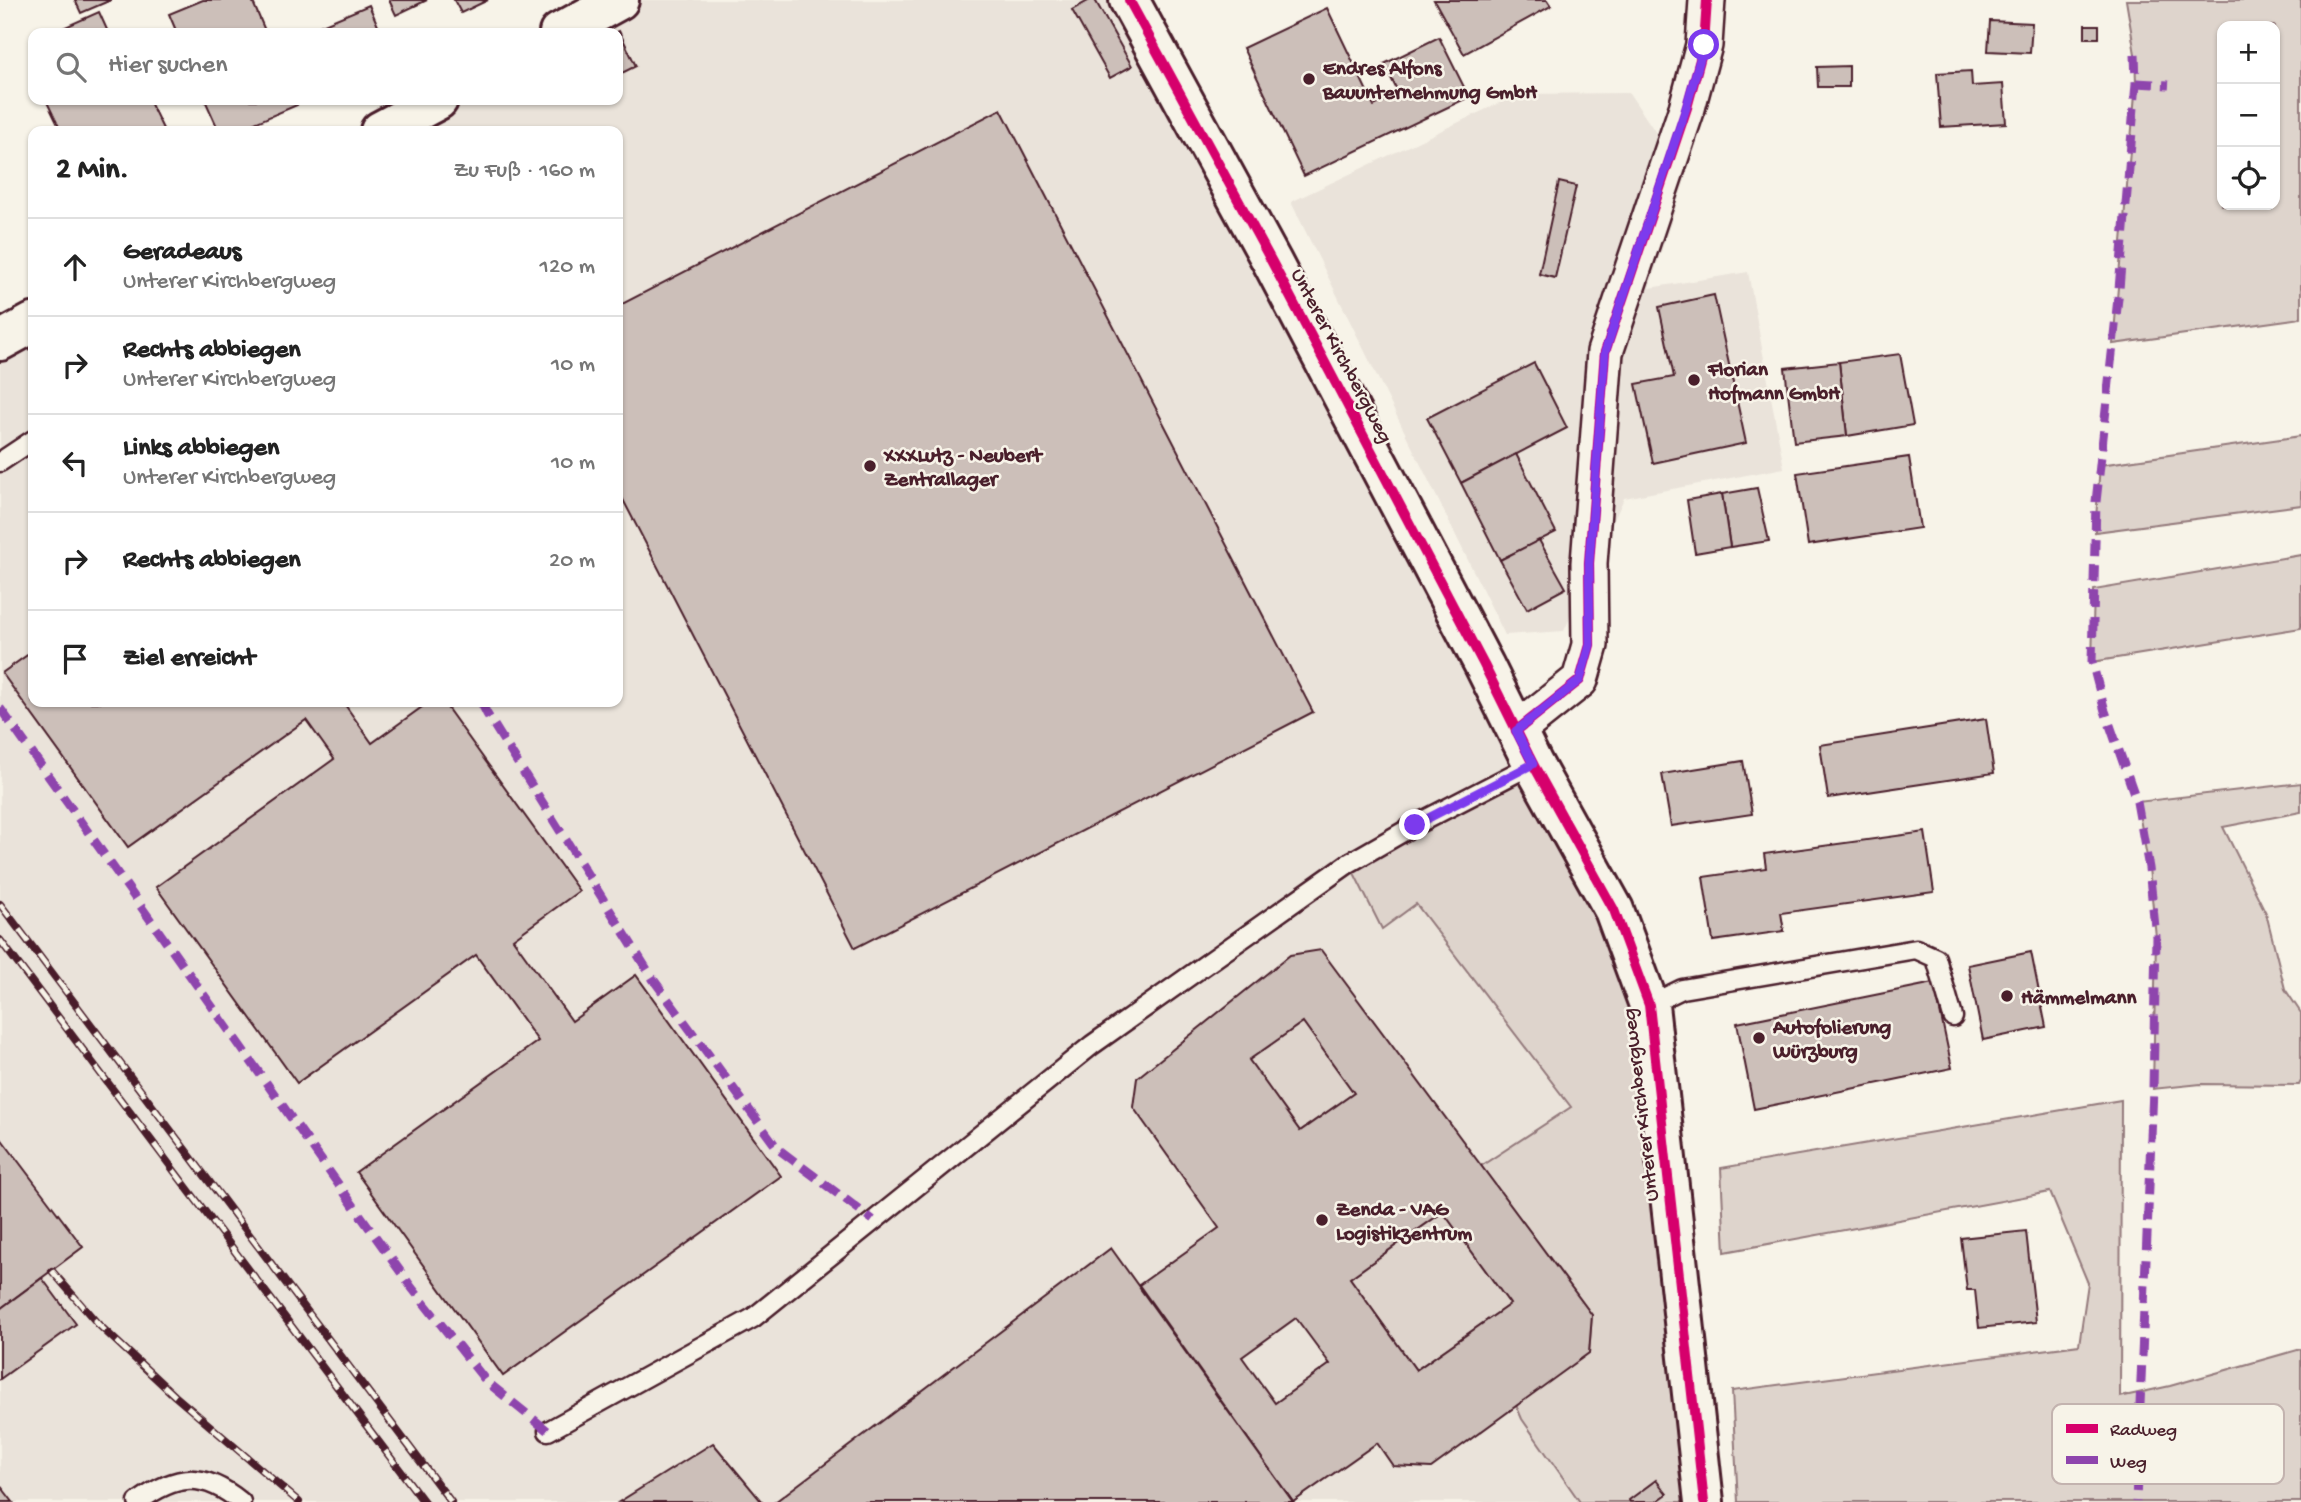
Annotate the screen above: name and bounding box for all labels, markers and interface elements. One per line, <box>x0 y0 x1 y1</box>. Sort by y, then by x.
map controls <box>2217 21 2280 210</box>
button: + <box>2217 21 2280 84</box>
search box <box>28 28 623 105</box>
route start <box>1688 29 1719 60</box>
icon: search <box>52 48 90 86</box>
text: Hier suchen <box>108 51 228 82</box>
place label: Endres Alfons Bauunternehmung GmbH <box>1322 58 1538 107</box>
marker: Endres Alfons Bauunternehmung GmbH <box>1301 71 1317 87</box>
button: − <box>2217 84 2280 147</box>
button: locate <box>2217 147 2280 210</box>
text: 2 Min. <box>56 154 129 189</box>
text: Zu Fuß · 160 m <box>453 158 595 185</box>
text: Geradeaus <box>123 238 241 269</box>
icon: ahead <box>56 248 94 286</box>
text: 120 m <box>540 254 595 281</box>
street label: Unterer Kirchbergweg <box>1283 265 1397 448</box>
text: Unterer Kirchbergweg <box>123 269 336 296</box>
text: Rechts abbiegen <box>123 336 301 367</box>
icon: right <box>56 346 94 384</box>
text: 10 m <box>551 352 595 379</box>
place label: Florian Hofmann GmbH <box>1707 359 1841 408</box>
text: Unterer Kirchbergweg <box>123 367 336 394</box>
marker: Florian Hofmann GmbH <box>1686 372 1702 388</box>
text: Links abbiegen <box>123 434 279 465</box>
icon: left <box>56 444 94 482</box>
place label: XXXLutz - Neubert Zentrallager <box>883 445 1044 494</box>
text: 10 m <box>551 450 595 477</box>
marker: XXXLutz - Neubert Zentrallager <box>862 458 878 474</box>
text: Unterer Kirchbergweg <box>123 465 336 492</box>
icon: right <box>56 542 94 580</box>
text: Rechts abbiegen <box>123 546 301 577</box>
text: 20 m <box>549 548 595 575</box>
icon: arrive <box>56 640 94 678</box>
text: Ziel erreicht <box>123 644 255 675</box>
route end <box>1399 809 1430 840</box>
place label: Hämmelmann <box>2021 987 2137 1012</box>
marker: Hämmelmann <box>1999 988 2015 1004</box>
street label: Unterer Kirchbergweg <box>1618 1006 1667 1203</box>
place label: Autofolierung Würzburg <box>1772 1017 1891 1066</box>
marker: Autofolierung Würzburg <box>1751 1030 1767 1046</box>
place label: Zenda - VAG Logistikzentrum <box>1336 1199 1472 1248</box>
marker: Zenda - VAG Logistikzentrum <box>1314 1212 1330 1228</box>
legend <box>2052 1404 2284 1484</box>
text: Radweg <box>2110 1420 2177 1443</box>
text: Weg <box>2110 1452 2147 1475</box>

